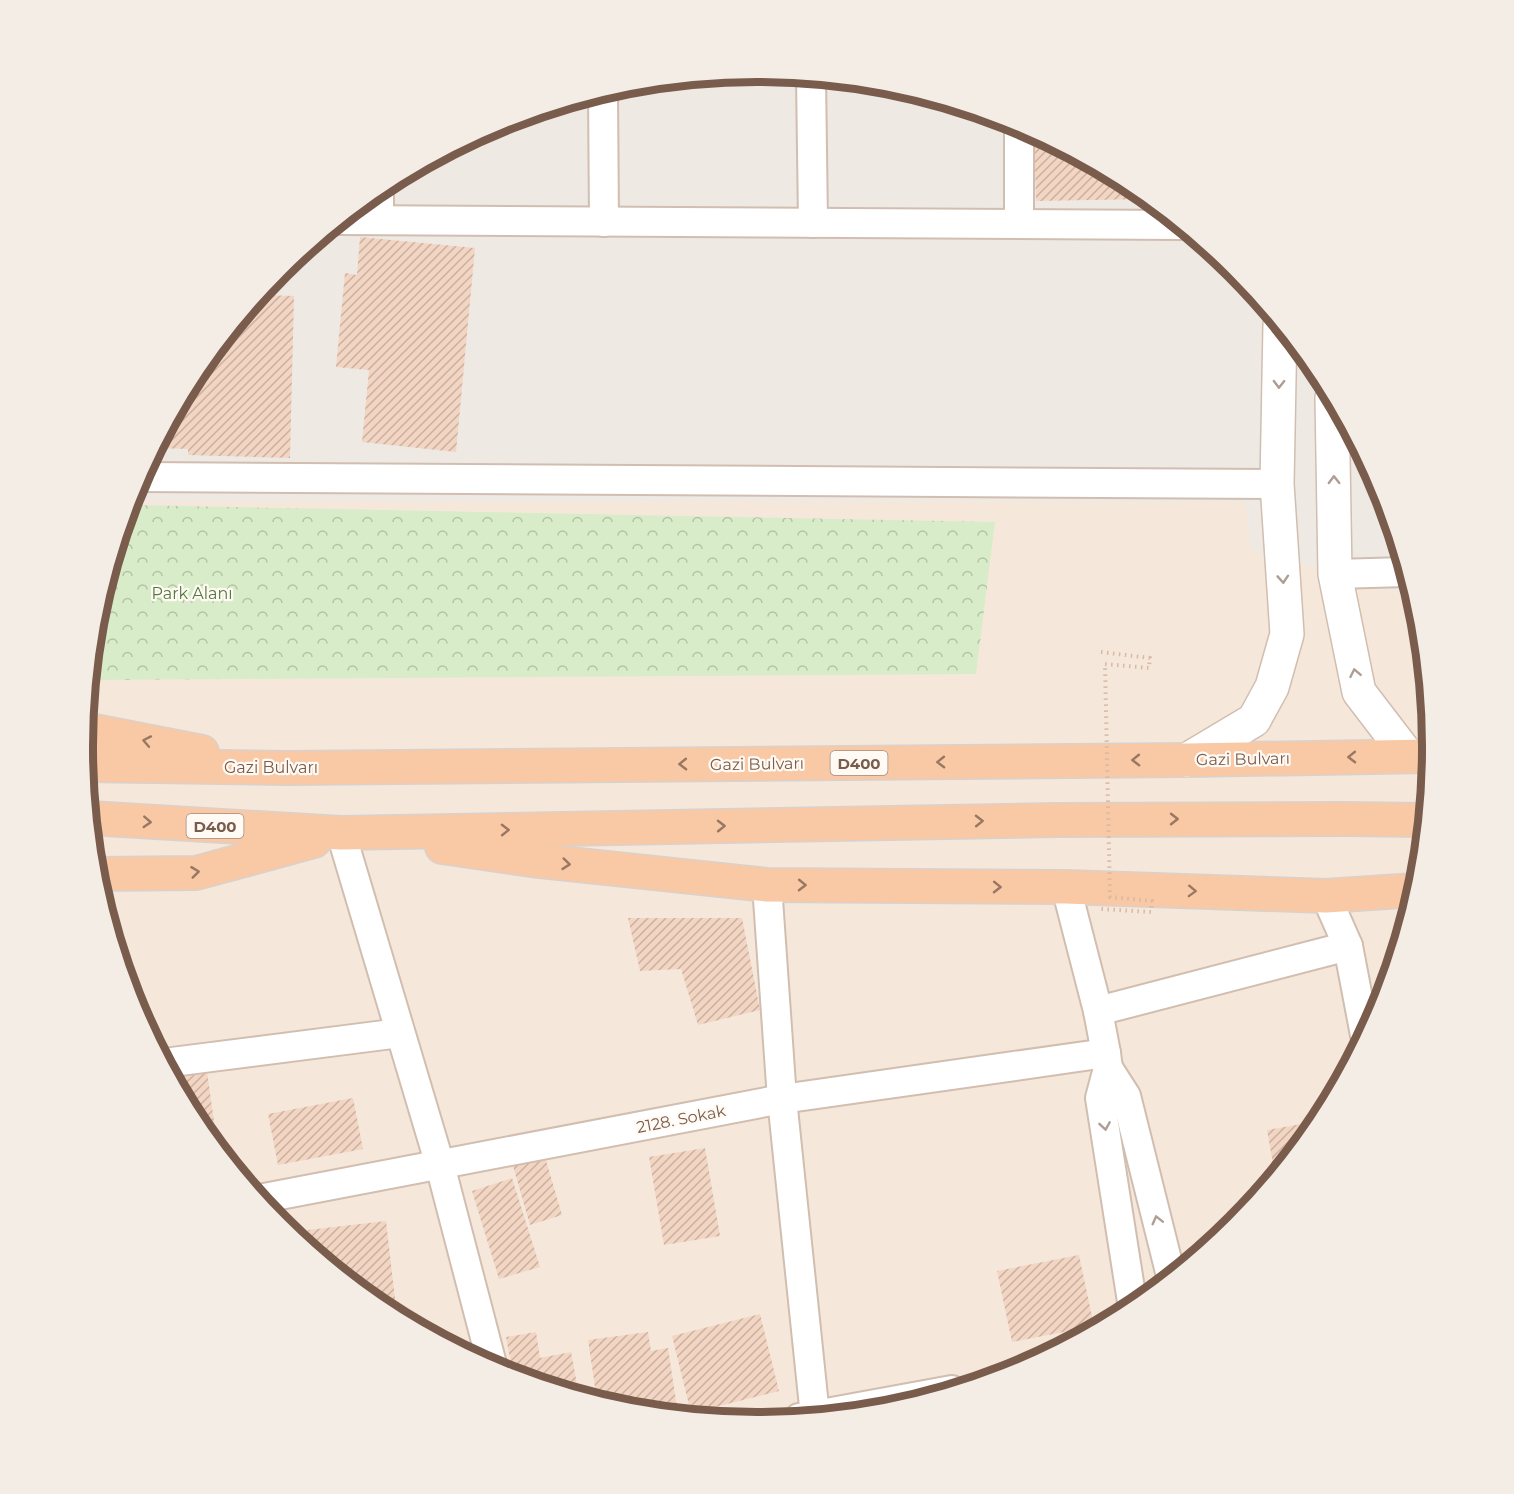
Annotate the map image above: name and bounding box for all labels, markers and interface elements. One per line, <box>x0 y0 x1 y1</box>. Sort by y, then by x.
one-way arrow <box>1273 379 1285 388</box>
one-way arrow <box>1327 475 1340 484</box>
one-way arrow <box>1277 574 1290 583</box>
park label: Park Alanı <box>151 584 233 603</box>
one-way arrow <box>1349 668 1362 678</box>
one-way arrow <box>142 735 152 748</box>
street label: Gazi Bulvarı <box>1196 749 1290 769</box>
road number: D400 <box>830 751 888 775</box>
one-way arrow <box>1347 751 1356 763</box>
street label: Gazi Bulvarı <box>710 754 804 774</box>
one-way arrow <box>1131 754 1140 766</box>
one-way arrow <box>936 756 945 768</box>
street label: Gazi Bulvarı <box>224 758 318 777</box>
one-way arrow <box>678 758 687 770</box>
one-way arrow <box>1169 813 1178 825</box>
road number: D400 <box>186 814 244 838</box>
one-way arrow <box>143 815 152 828</box>
one-way arrow <box>974 815 983 828</box>
one-way arrow <box>716 820 725 832</box>
one-way arrow <box>500 824 509 837</box>
one-way arrow <box>561 857 571 869</box>
one-way arrow <box>190 866 199 879</box>
one-way arrow <box>797 879 806 891</box>
one-way arrow <box>992 881 1001 893</box>
one-way arrow <box>1187 885 1196 898</box>
street label: 2128. Sokak <box>635 1101 727 1137</box>
one-way arrow <box>1098 1121 1110 1130</box>
one-way arrow <box>1151 1215 1164 1225</box>

